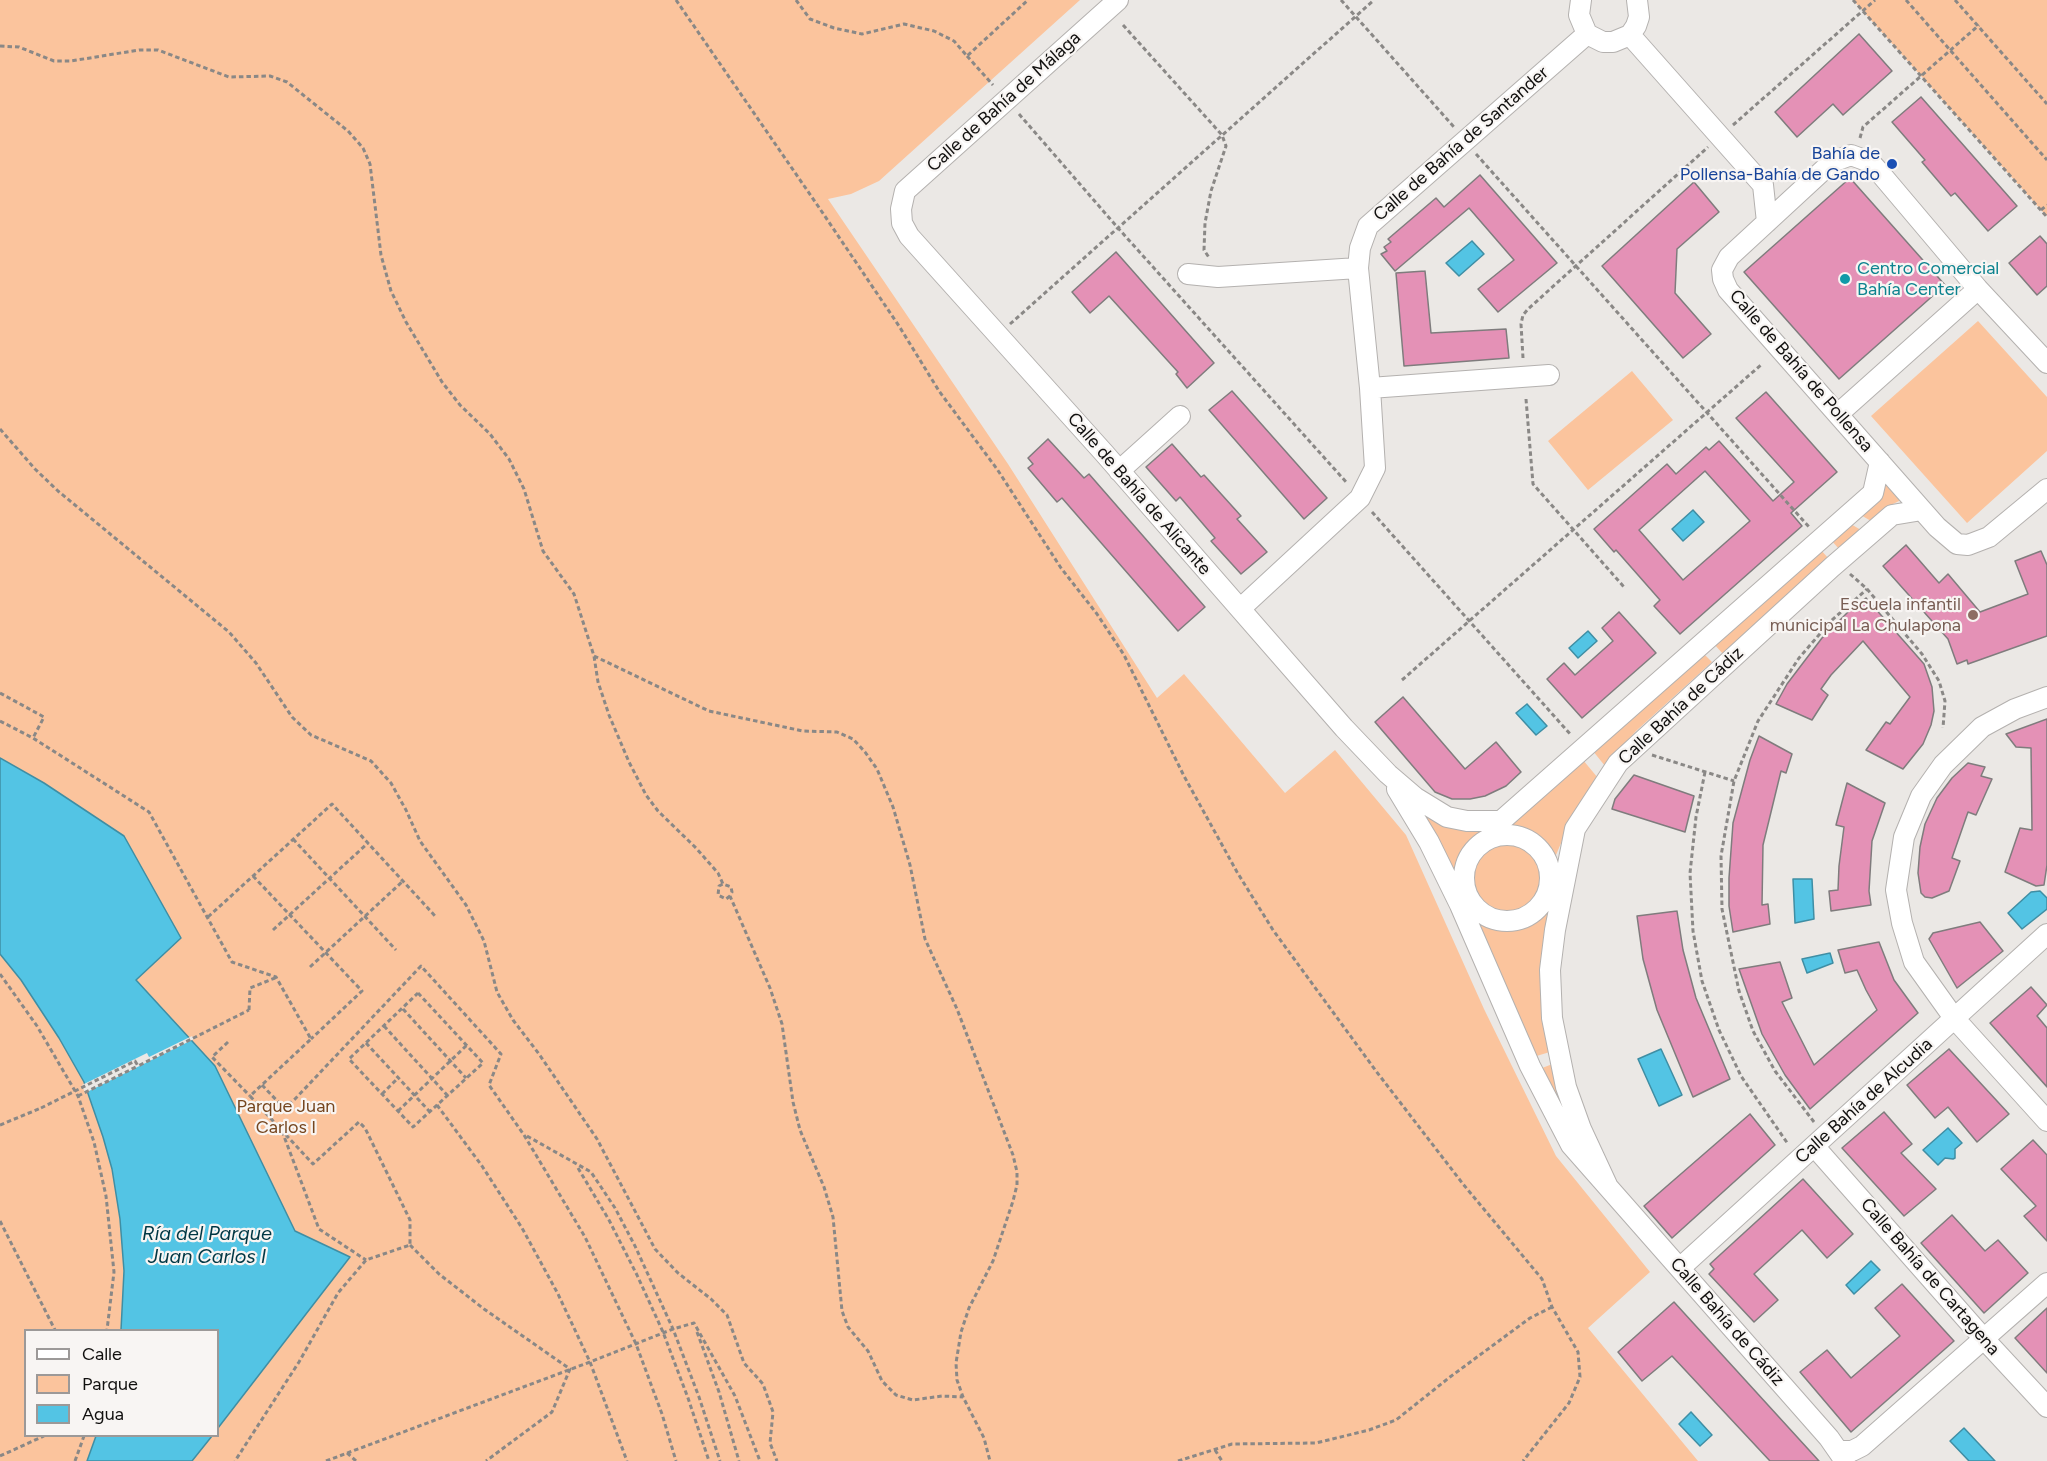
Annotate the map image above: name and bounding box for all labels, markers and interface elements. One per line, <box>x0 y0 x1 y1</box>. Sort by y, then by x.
street label: Calle de Bahía de Málaga <box>923 27 1085 177</box>
street label: Calle de Bahía de Santander <box>1369 62 1553 226</box>
place label: Bahía de Pollensa-Bahía de Gando <box>1680 143 1880 186</box>
marker: Bahía de Pollensa-Bahía de Gando <box>1885 157 1899 171</box>
place label: Centro Comercial Bahía Center <box>1857 258 1999 300</box>
marker: Centro Comercial Bahía Center <box>1838 272 1852 286</box>
street label: Calle de Bahía de Pollensa <box>1725 285 1877 457</box>
street label: Calle de Bahía de Alicante <box>1063 408 1215 580</box>
place label: Escuela infantil municipal La Chulapona <box>1770 594 1961 636</box>
marker: Escuela infantil municipal La Chulapona <box>1966 608 1980 622</box>
street label: Calle Bahía de Cádiz <box>1614 643 1748 769</box>
street label: Calle Bahía de Alcudia <box>1791 1034 1937 1168</box>
park label: Parque Juan Carlos I <box>237 1096 335 1138</box>
street label: Calle Bahía de Cartagena <box>1856 1194 2004 1360</box>
water label: Ría del Parque Juan Carlos I <box>142 1222 272 1269</box>
street label: Calle Bahía de Cádiz <box>1665 1253 1789 1391</box>
legend <box>24 1329 219 1437</box>
text: Calle <box>82 1343 122 1365</box>
text: Parque <box>82 1373 138 1395</box>
text: Agua <box>82 1403 124 1425</box>

